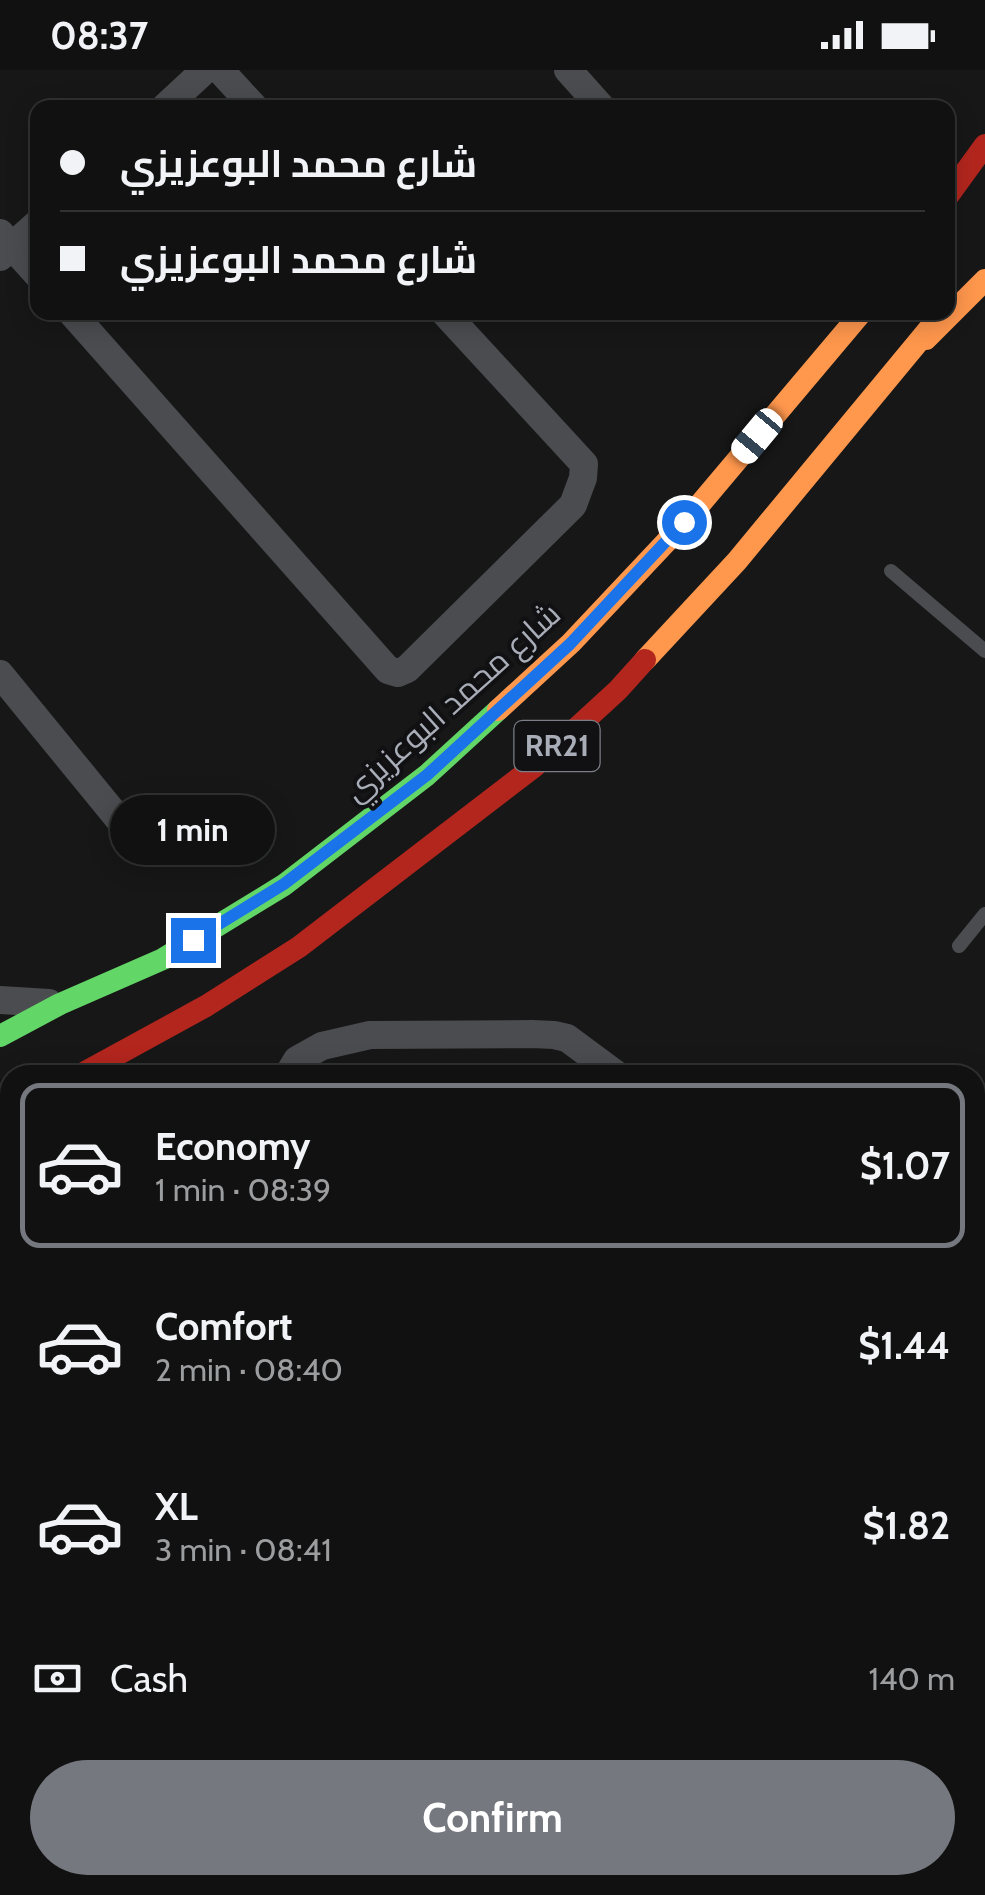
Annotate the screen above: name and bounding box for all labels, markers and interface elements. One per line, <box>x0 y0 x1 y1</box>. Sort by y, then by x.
text: 08:37 <box>50 12 148 59</box>
text: شارع محمد البوعزيزي <box>120 140 477 187</box>
text: شارع محمد البوعزيزي <box>120 236 477 283</box>
car <box>726 403 788 469</box>
route start <box>662 500 707 545</box>
street label: شارع محمد البوعزيزي <box>335 594 572 814</box>
road number: RR21 <box>514 721 600 771</box>
callout: 1 min <box>110 795 276 865</box>
text: 1 min <box>156 810 229 849</box>
route end <box>171 918 216 963</box>
icon: car <box>35 1121 125 1211</box>
text: Economy <box>155 1123 310 1170</box>
text: $1.07 <box>860 1142 950 1189</box>
text: 1 min · 08:39 <box>155 1170 331 1209</box>
icon: car <box>35 1301 125 1391</box>
text: Comfort <box>155 1303 292 1350</box>
text: $1.44 <box>858 1322 950 1369</box>
text: 2 min · 08:40 <box>155 1350 343 1389</box>
icon: car <box>35 1481 125 1571</box>
text: XL <box>155 1483 198 1530</box>
text: $1.82 <box>862 1502 950 1549</box>
text: 3 min · 08:41 <box>155 1530 332 1569</box>
icon: cash <box>30 1651 85 1706</box>
text: Cash <box>110 1655 188 1702</box>
text: 140 m <box>868 1659 955 1698</box>
button: Confirm <box>30 1760 955 1875</box>

